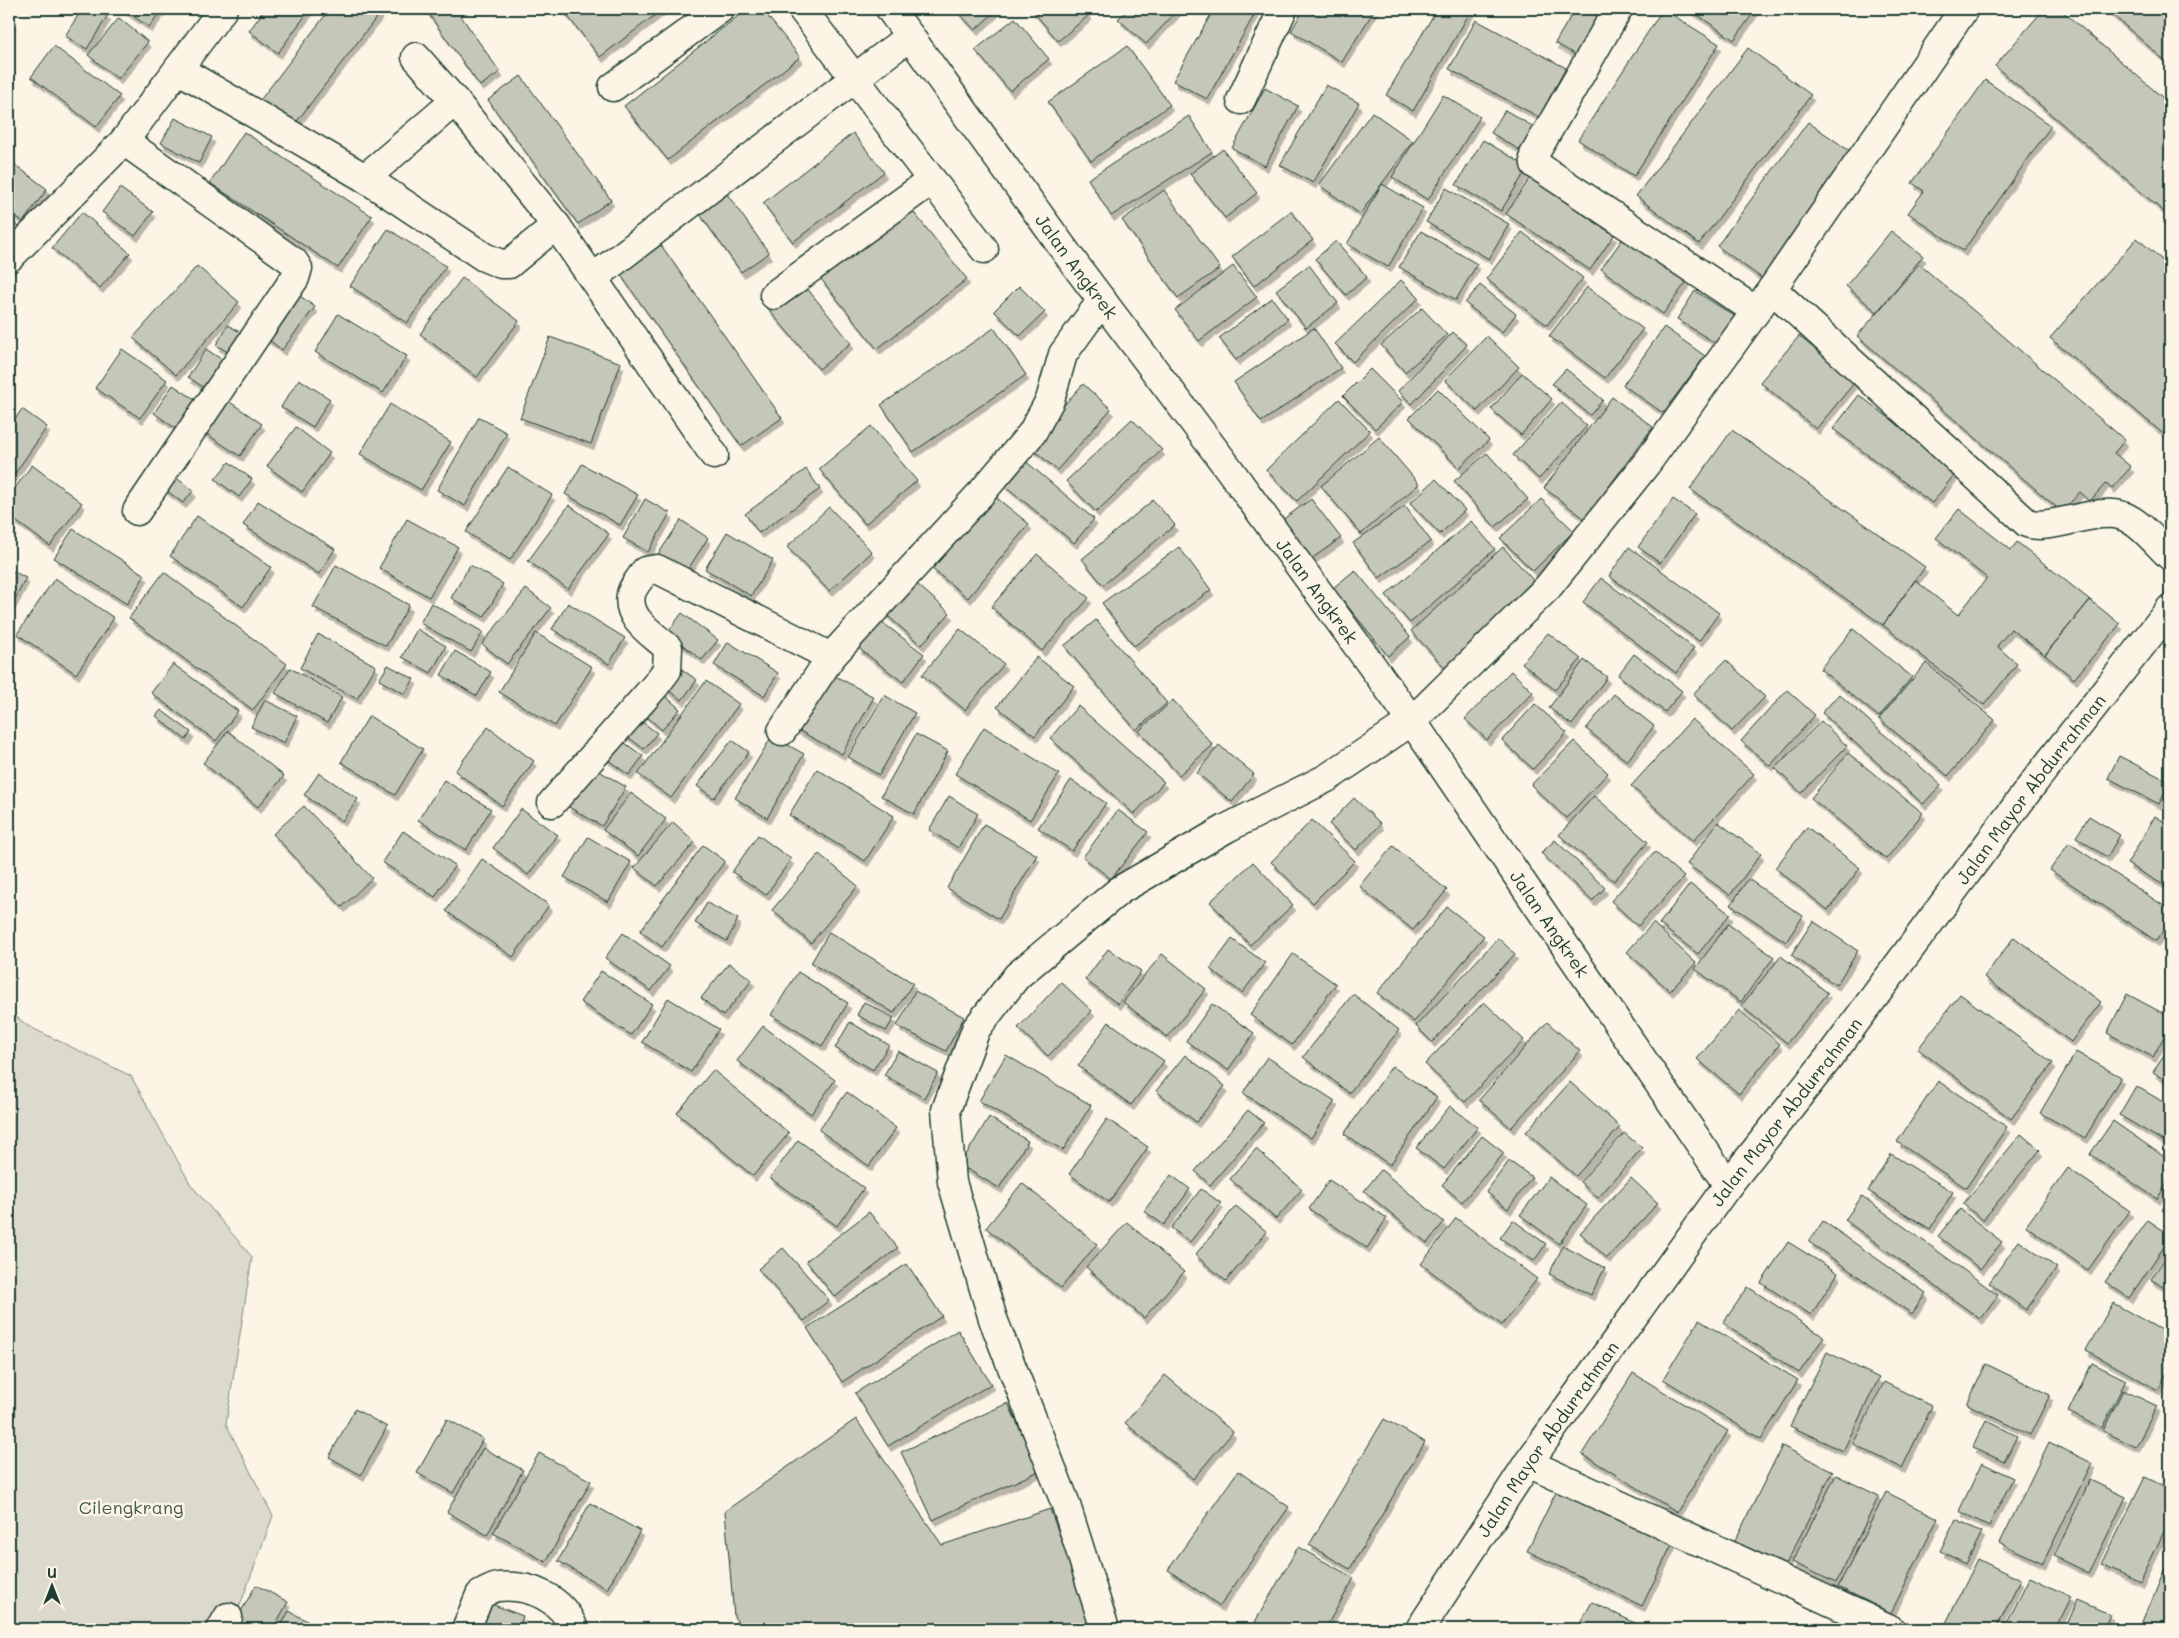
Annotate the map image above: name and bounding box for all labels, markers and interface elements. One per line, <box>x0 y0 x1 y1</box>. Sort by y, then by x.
street label: Jalan Angkrek <box>1030 209 1124 324</box>
street label: Jalan Angkrek <box>1271 533 1364 648</box>
street label: Jalan Mayor Abdurrahman <box>1950 689 2111 889</box>
street label: Jalan Angkrek <box>1505 865 1595 982</box>
street label: Jalan Mayor Abdurrahman <box>1705 1012 1867 1211</box>
street label: Jalan Mayor Abdurrahman <box>1471 1336 1624 1541</box>
park label: Cilengkrang <box>79 1495 183 1519</box>
north arrow <box>28 1560 78 1610</box>
text: U <box>47 1563 57 1582</box>

